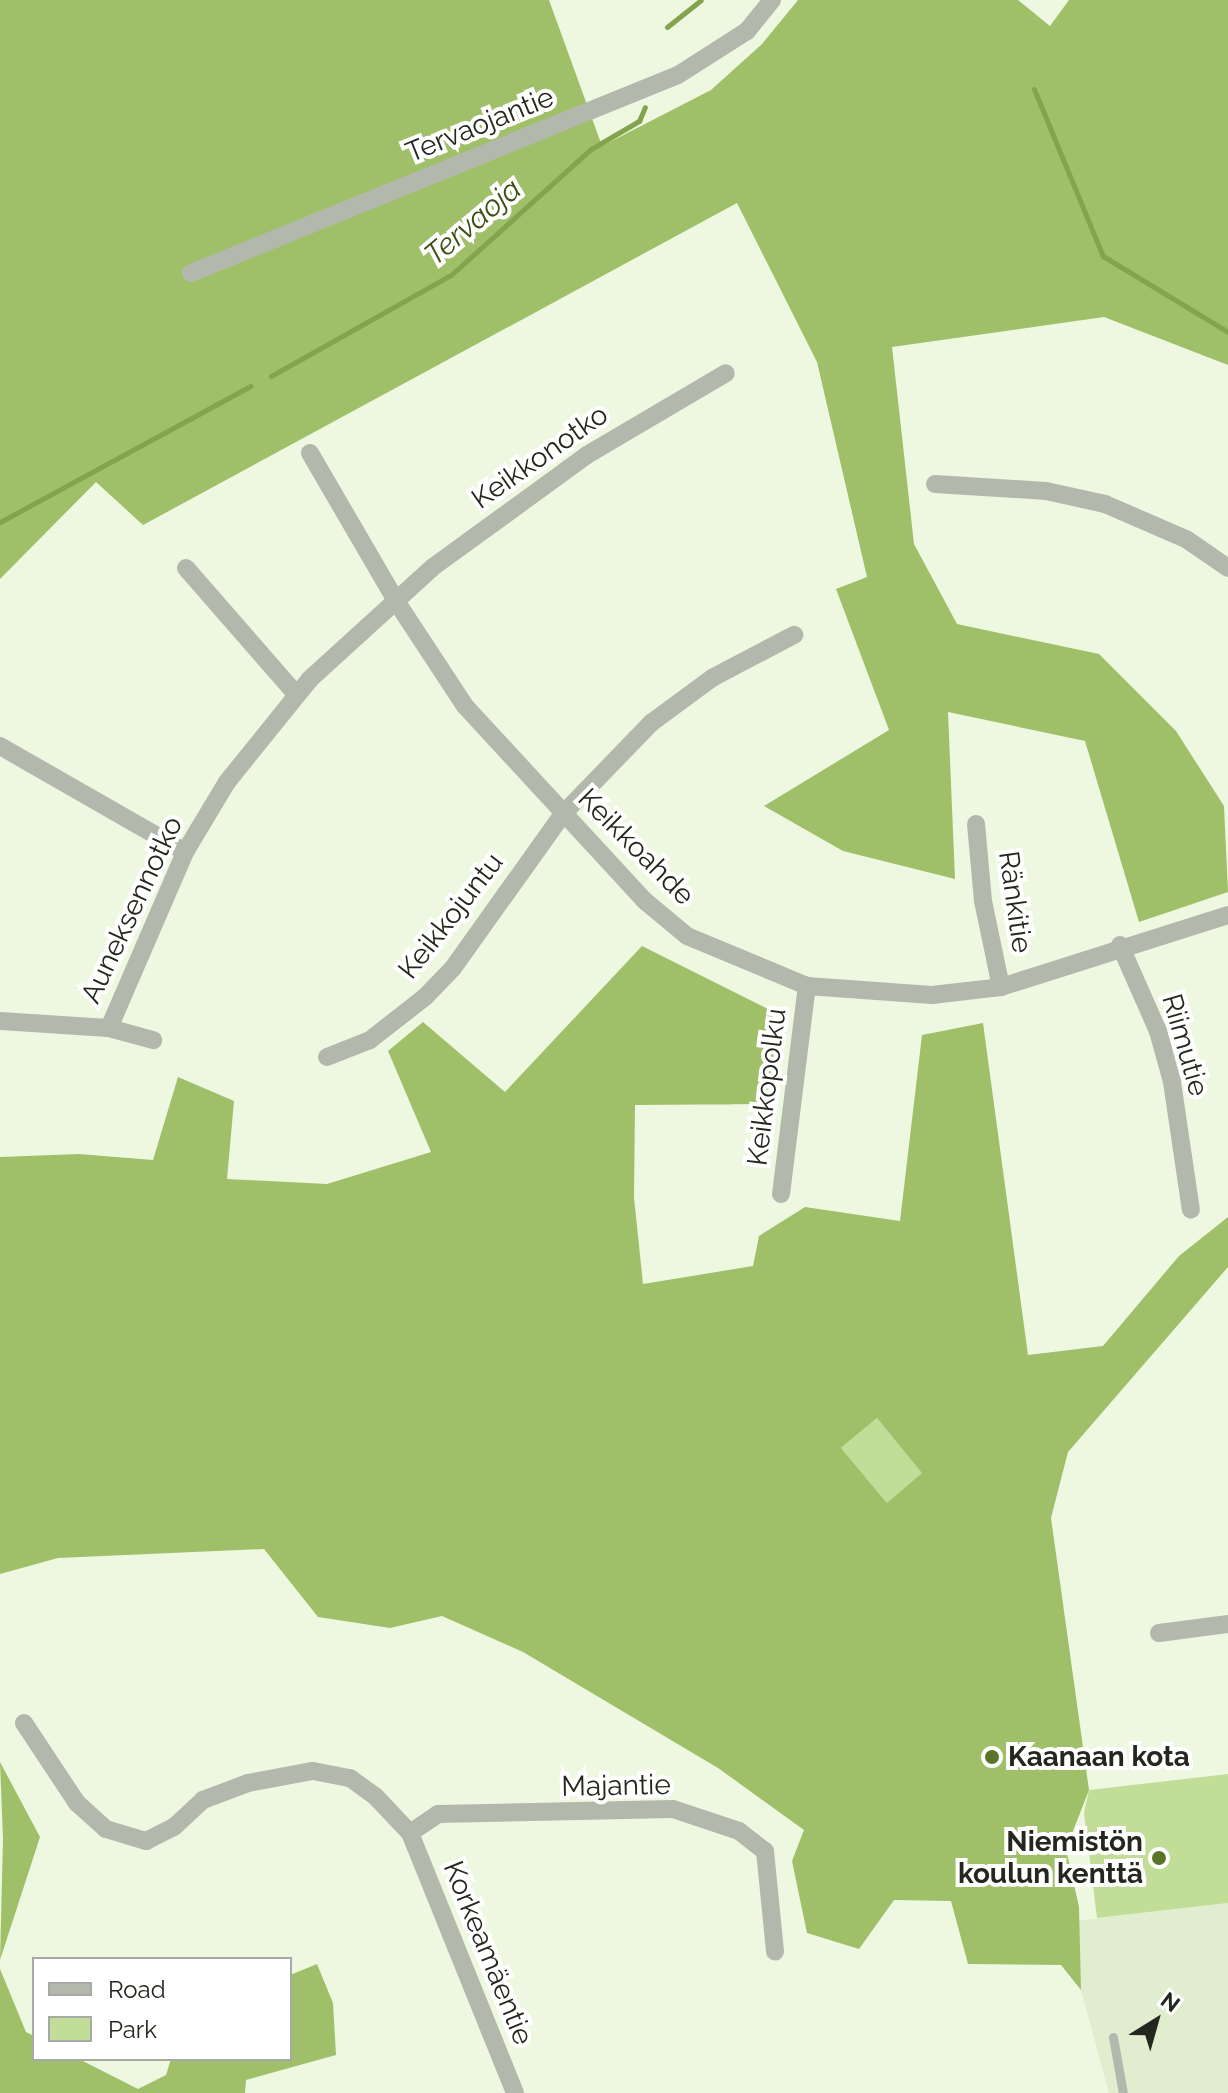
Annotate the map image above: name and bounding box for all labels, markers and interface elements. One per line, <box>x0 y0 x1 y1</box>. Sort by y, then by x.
street label: Tervaojantie <box>401 80 559 170</box>
water label: Tervaoja <box>417 171 529 273</box>
street label: Keikkonotko <box>466 398 614 516</box>
street label: Keikkoahde <box>571 782 701 912</box>
street label: Auneksennotko <box>74 811 190 1009</box>
street label: Keikkojuntu <box>391 846 511 986</box>
street label: Ränkitie <box>991 849 1039 955</box>
street label: Riimutie <box>1154 990 1216 1100</box>
street label: Keikkopolku <box>741 1006 793 1168</box>
place label: Kaanaan kota <box>1008 1740 1190 1774</box>
marker: Kaanaan kota <box>983 1748 1001 1766</box>
street label: Majantie <box>561 1768 671 1804</box>
place label: Niemistön koulun kenttä <box>958 1825 1143 1891</box>
marker: Niemistön koulun kenttä <box>1150 1849 1168 1867</box>
street label: Korkeamäentie <box>436 1856 540 2050</box>
legend <box>32 1957 292 2061</box>
text: Road <box>108 1975 166 2004</box>
north arrow <box>1116 1981 1196 2061</box>
text: N <box>1156 1986 1185 2017</box>
text: Park <box>108 2015 157 2044</box>

